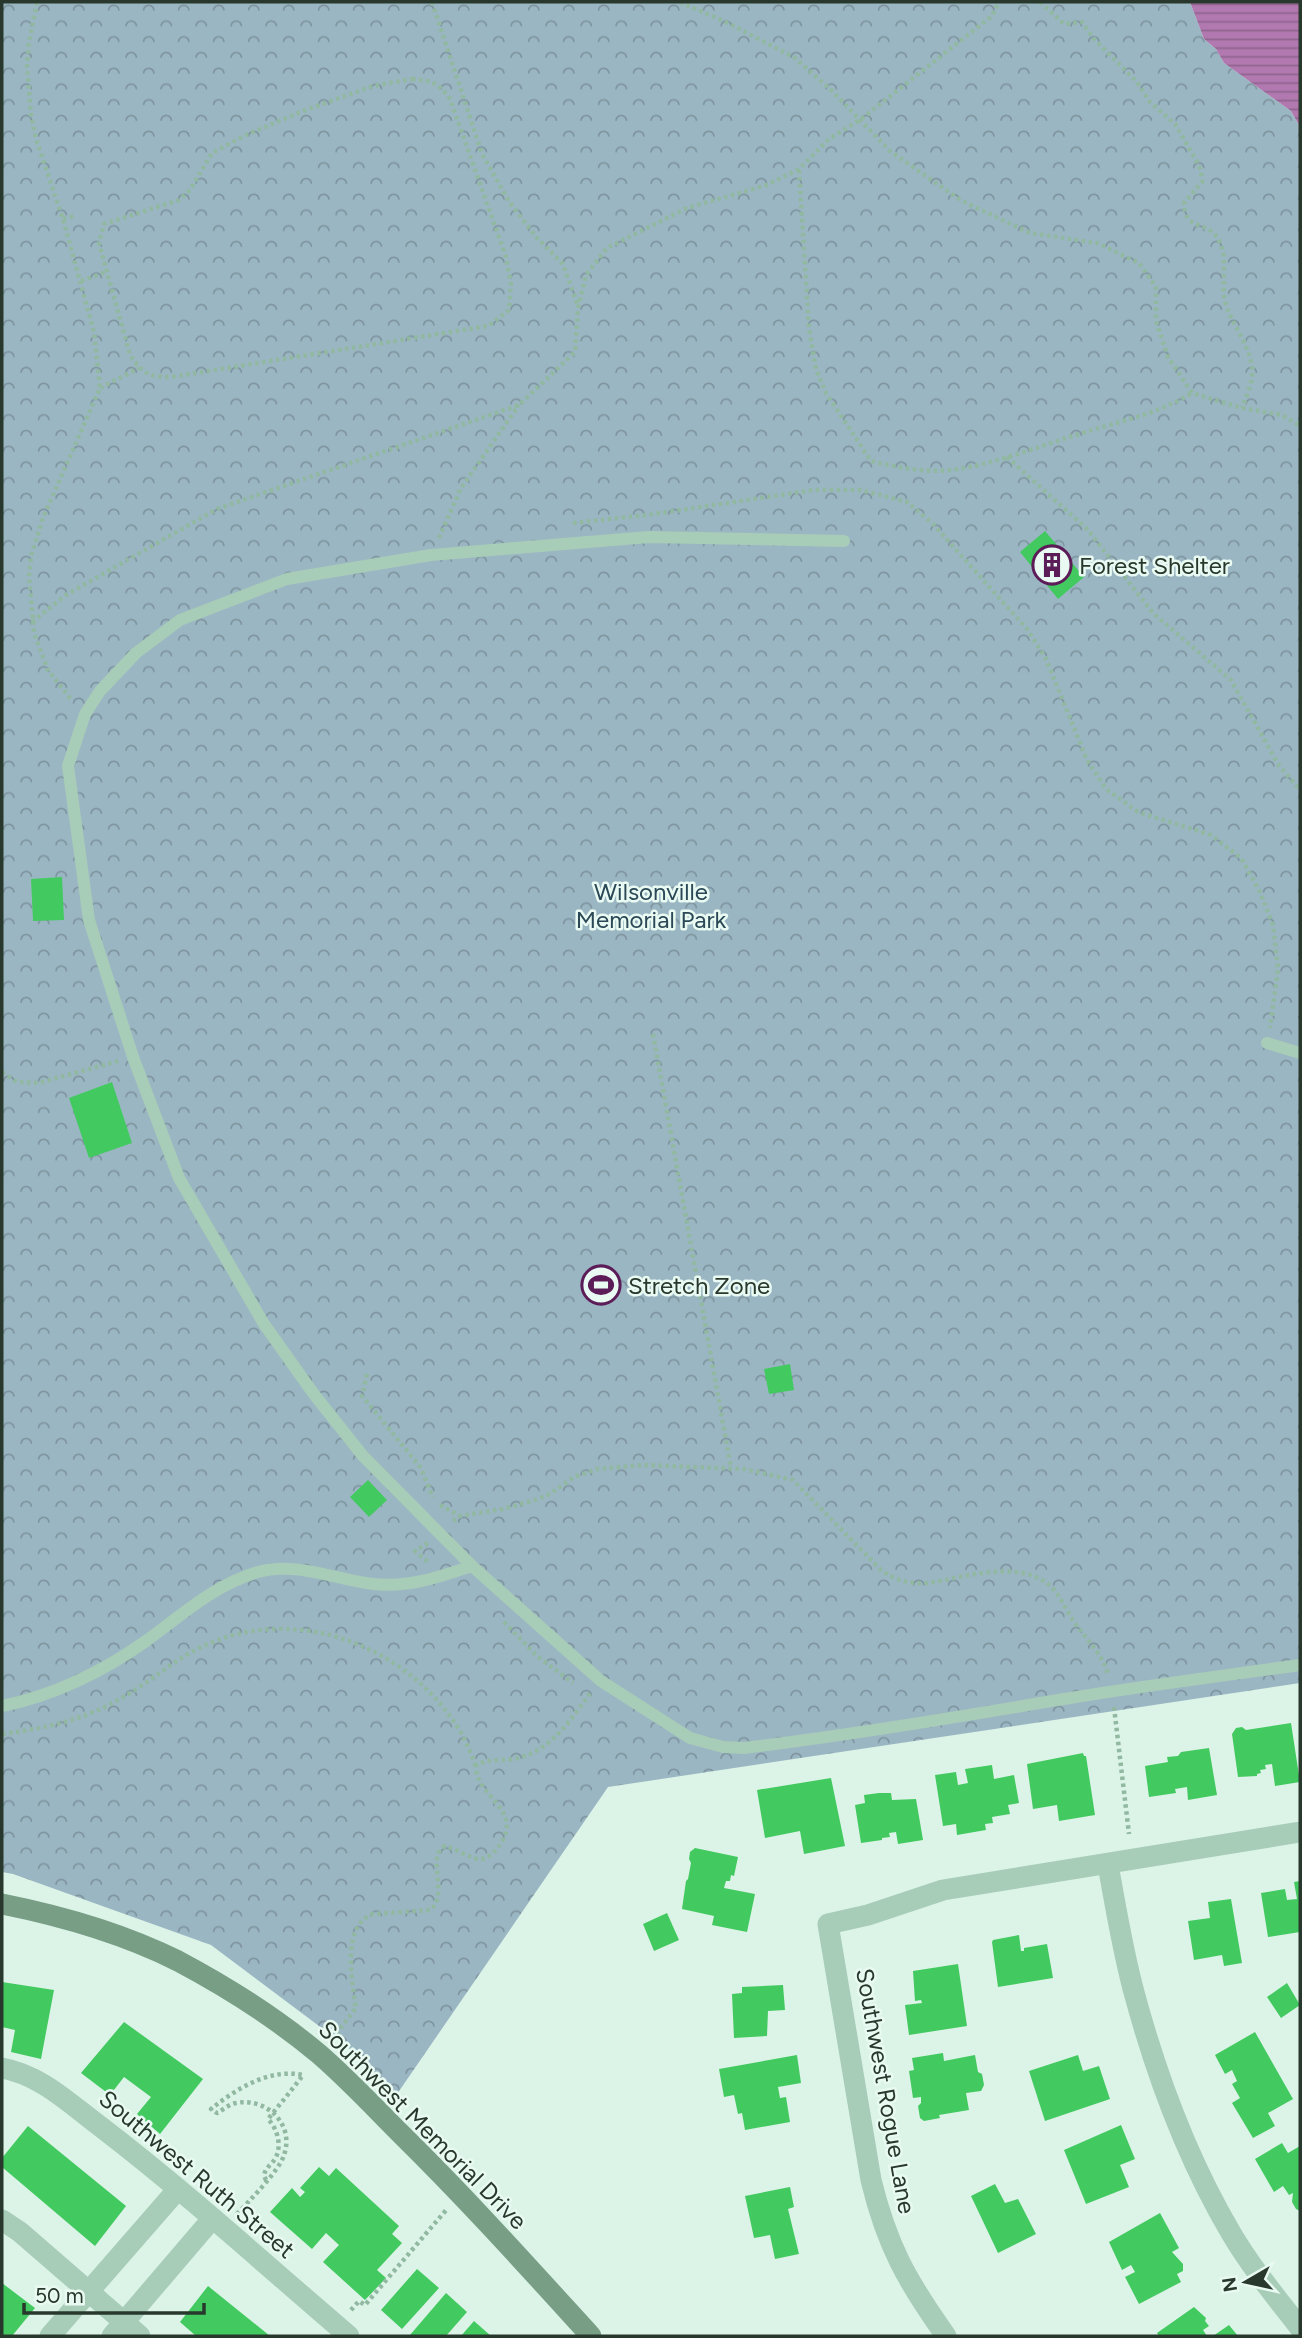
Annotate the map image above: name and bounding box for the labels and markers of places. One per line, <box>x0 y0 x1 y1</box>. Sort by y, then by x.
building icon: Forest Shelter <box>1031 544 1073 586</box>
place label: Forest Shelter <box>1079 551 1230 580</box>
sports icon: Stretch Zone <box>580 1264 622 1306</box>
place label: Stretch Zone <box>628 1271 770 1300</box>

